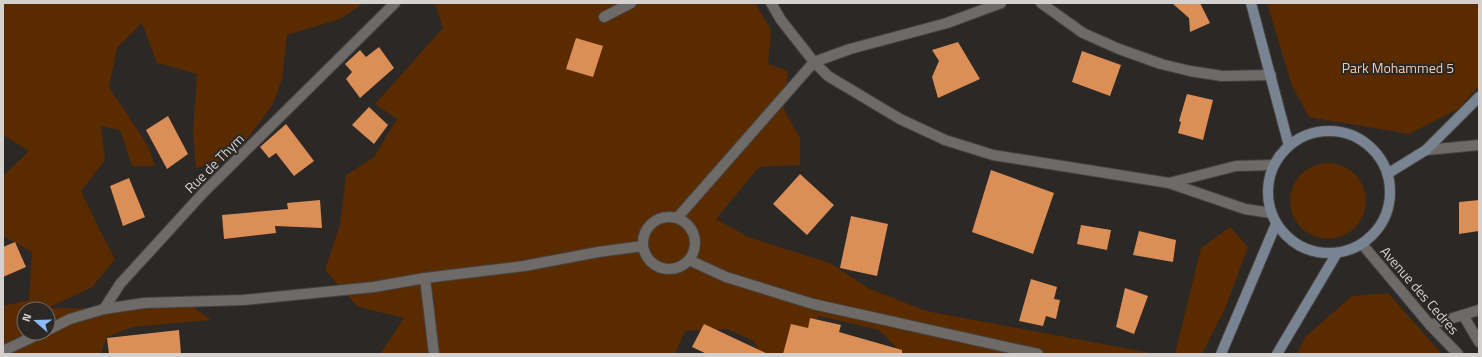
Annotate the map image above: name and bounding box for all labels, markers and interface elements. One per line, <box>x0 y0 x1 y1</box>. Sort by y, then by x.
park label: Park Mohammed 5 <box>1342 57 1454 78</box>
street label: Rue de Thym <box>179 128 249 198</box>
street label: Avenue des Cedres <box>1376 241 1464 339</box>
north arrow <box>16 301 56 341</box>
text: N <box>18 311 35 324</box>

